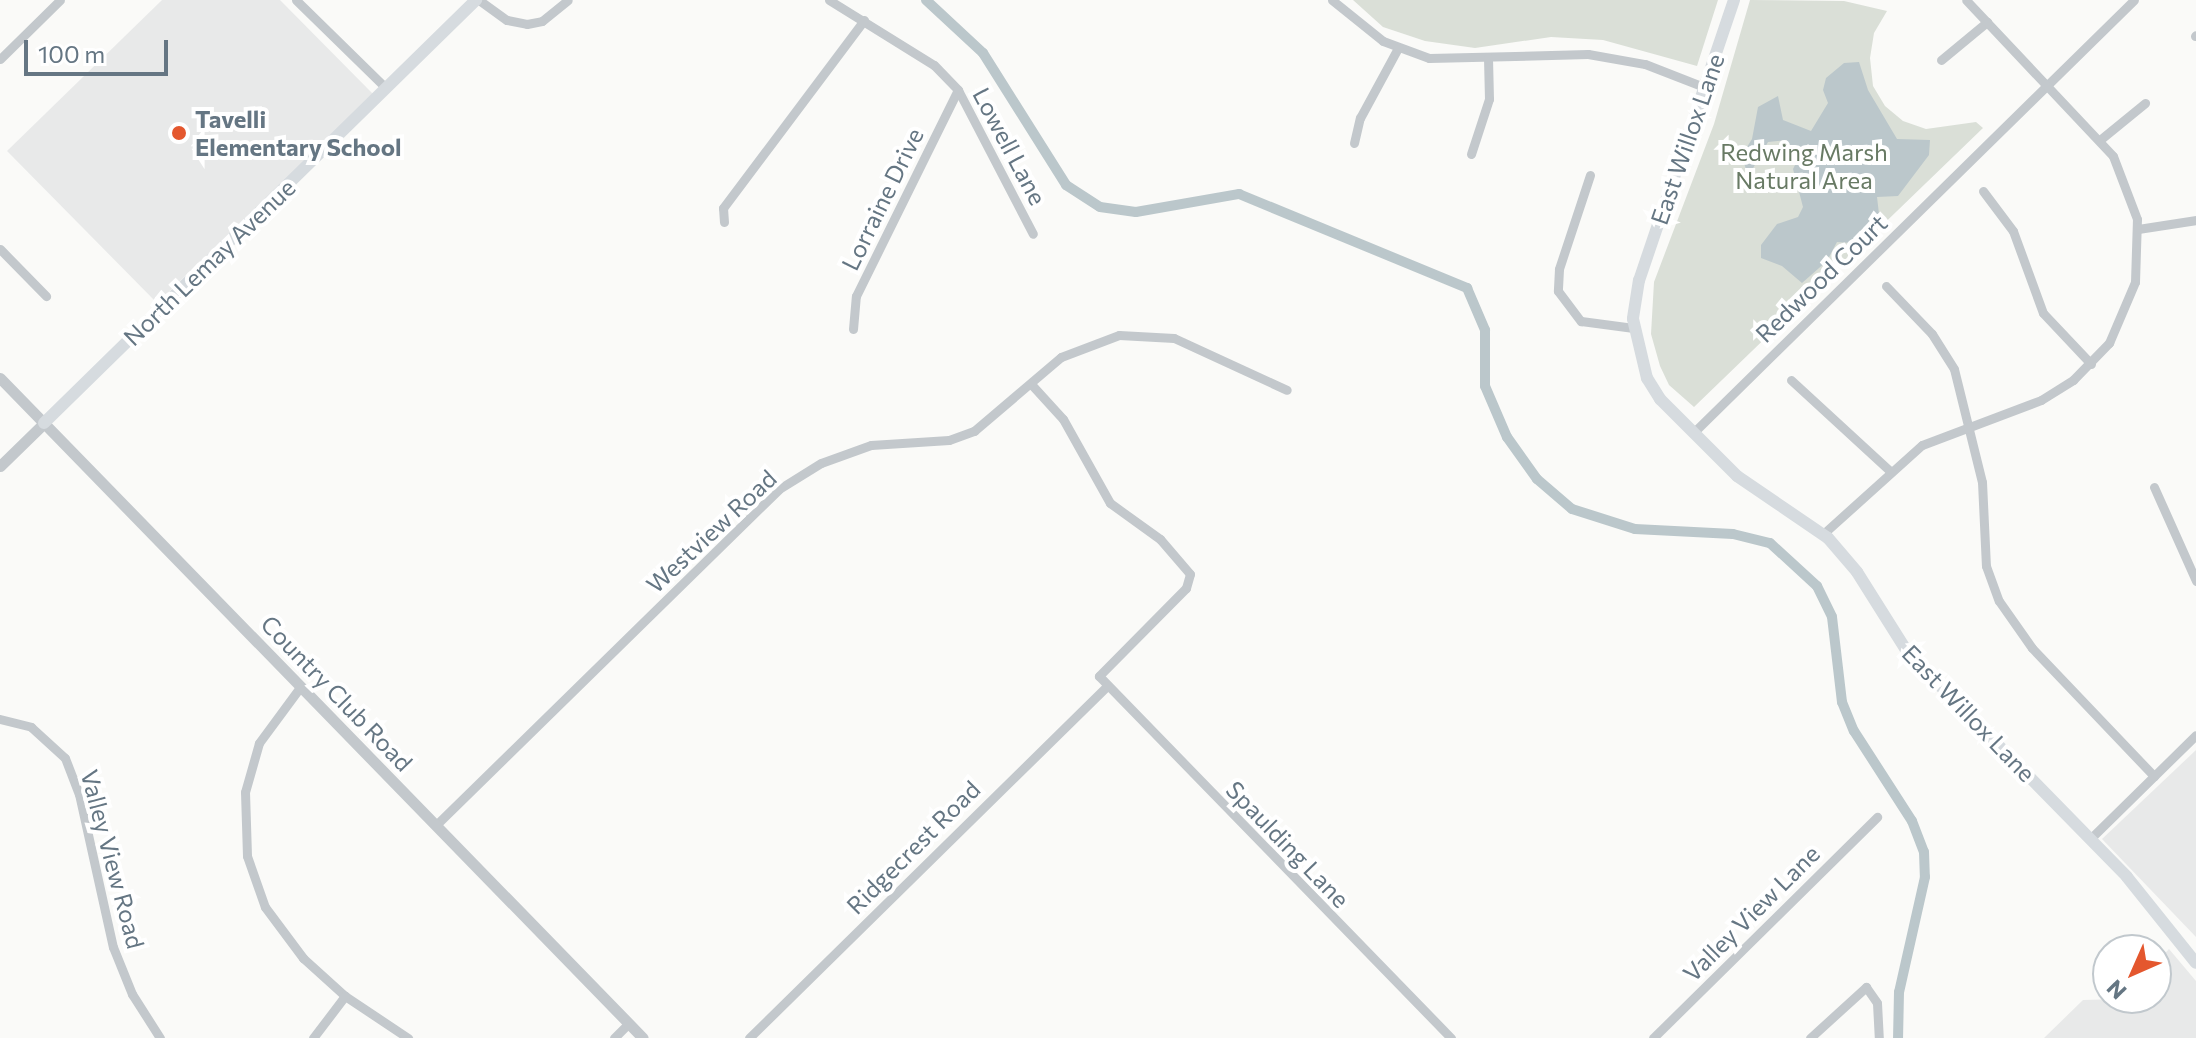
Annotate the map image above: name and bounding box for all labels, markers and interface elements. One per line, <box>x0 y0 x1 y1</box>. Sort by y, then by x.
scale bar <box>28 24 172 74</box>
text: 100 m <box>38 39 105 68</box>
street label: East Willox Lane <box>1644 50 1730 228</box>
street label: Lowell Lane <box>967 82 1053 210</box>
place label: Tavelli Elementary School <box>195 105 402 161</box>
street label: Lorraine Drive <box>835 123 929 275</box>
marker: Tavelli Elementary School <box>170 124 188 142</box>
park label: Redwing Marsh Natural Area <box>1720 138 1888 194</box>
street label: North Lemay Avenue <box>117 173 301 351</box>
street label: Redwood Court <box>1749 208 1893 348</box>
street label: Westview Road <box>640 464 782 598</box>
street label: Country Club Road <box>255 609 419 777</box>
street label: East Willox Lane <box>1897 639 2041 787</box>
street label: Valley View Road <box>75 766 151 952</box>
street label: Ridgecrest Road <box>840 774 986 920</box>
street label: Spaulding Lane <box>1221 775 1355 913</box>
street label: Valley View Lane <box>1677 839 1825 987</box>
north arrow <box>2092 934 2172 1014</box>
text: N <box>2101 975 2131 1005</box>

